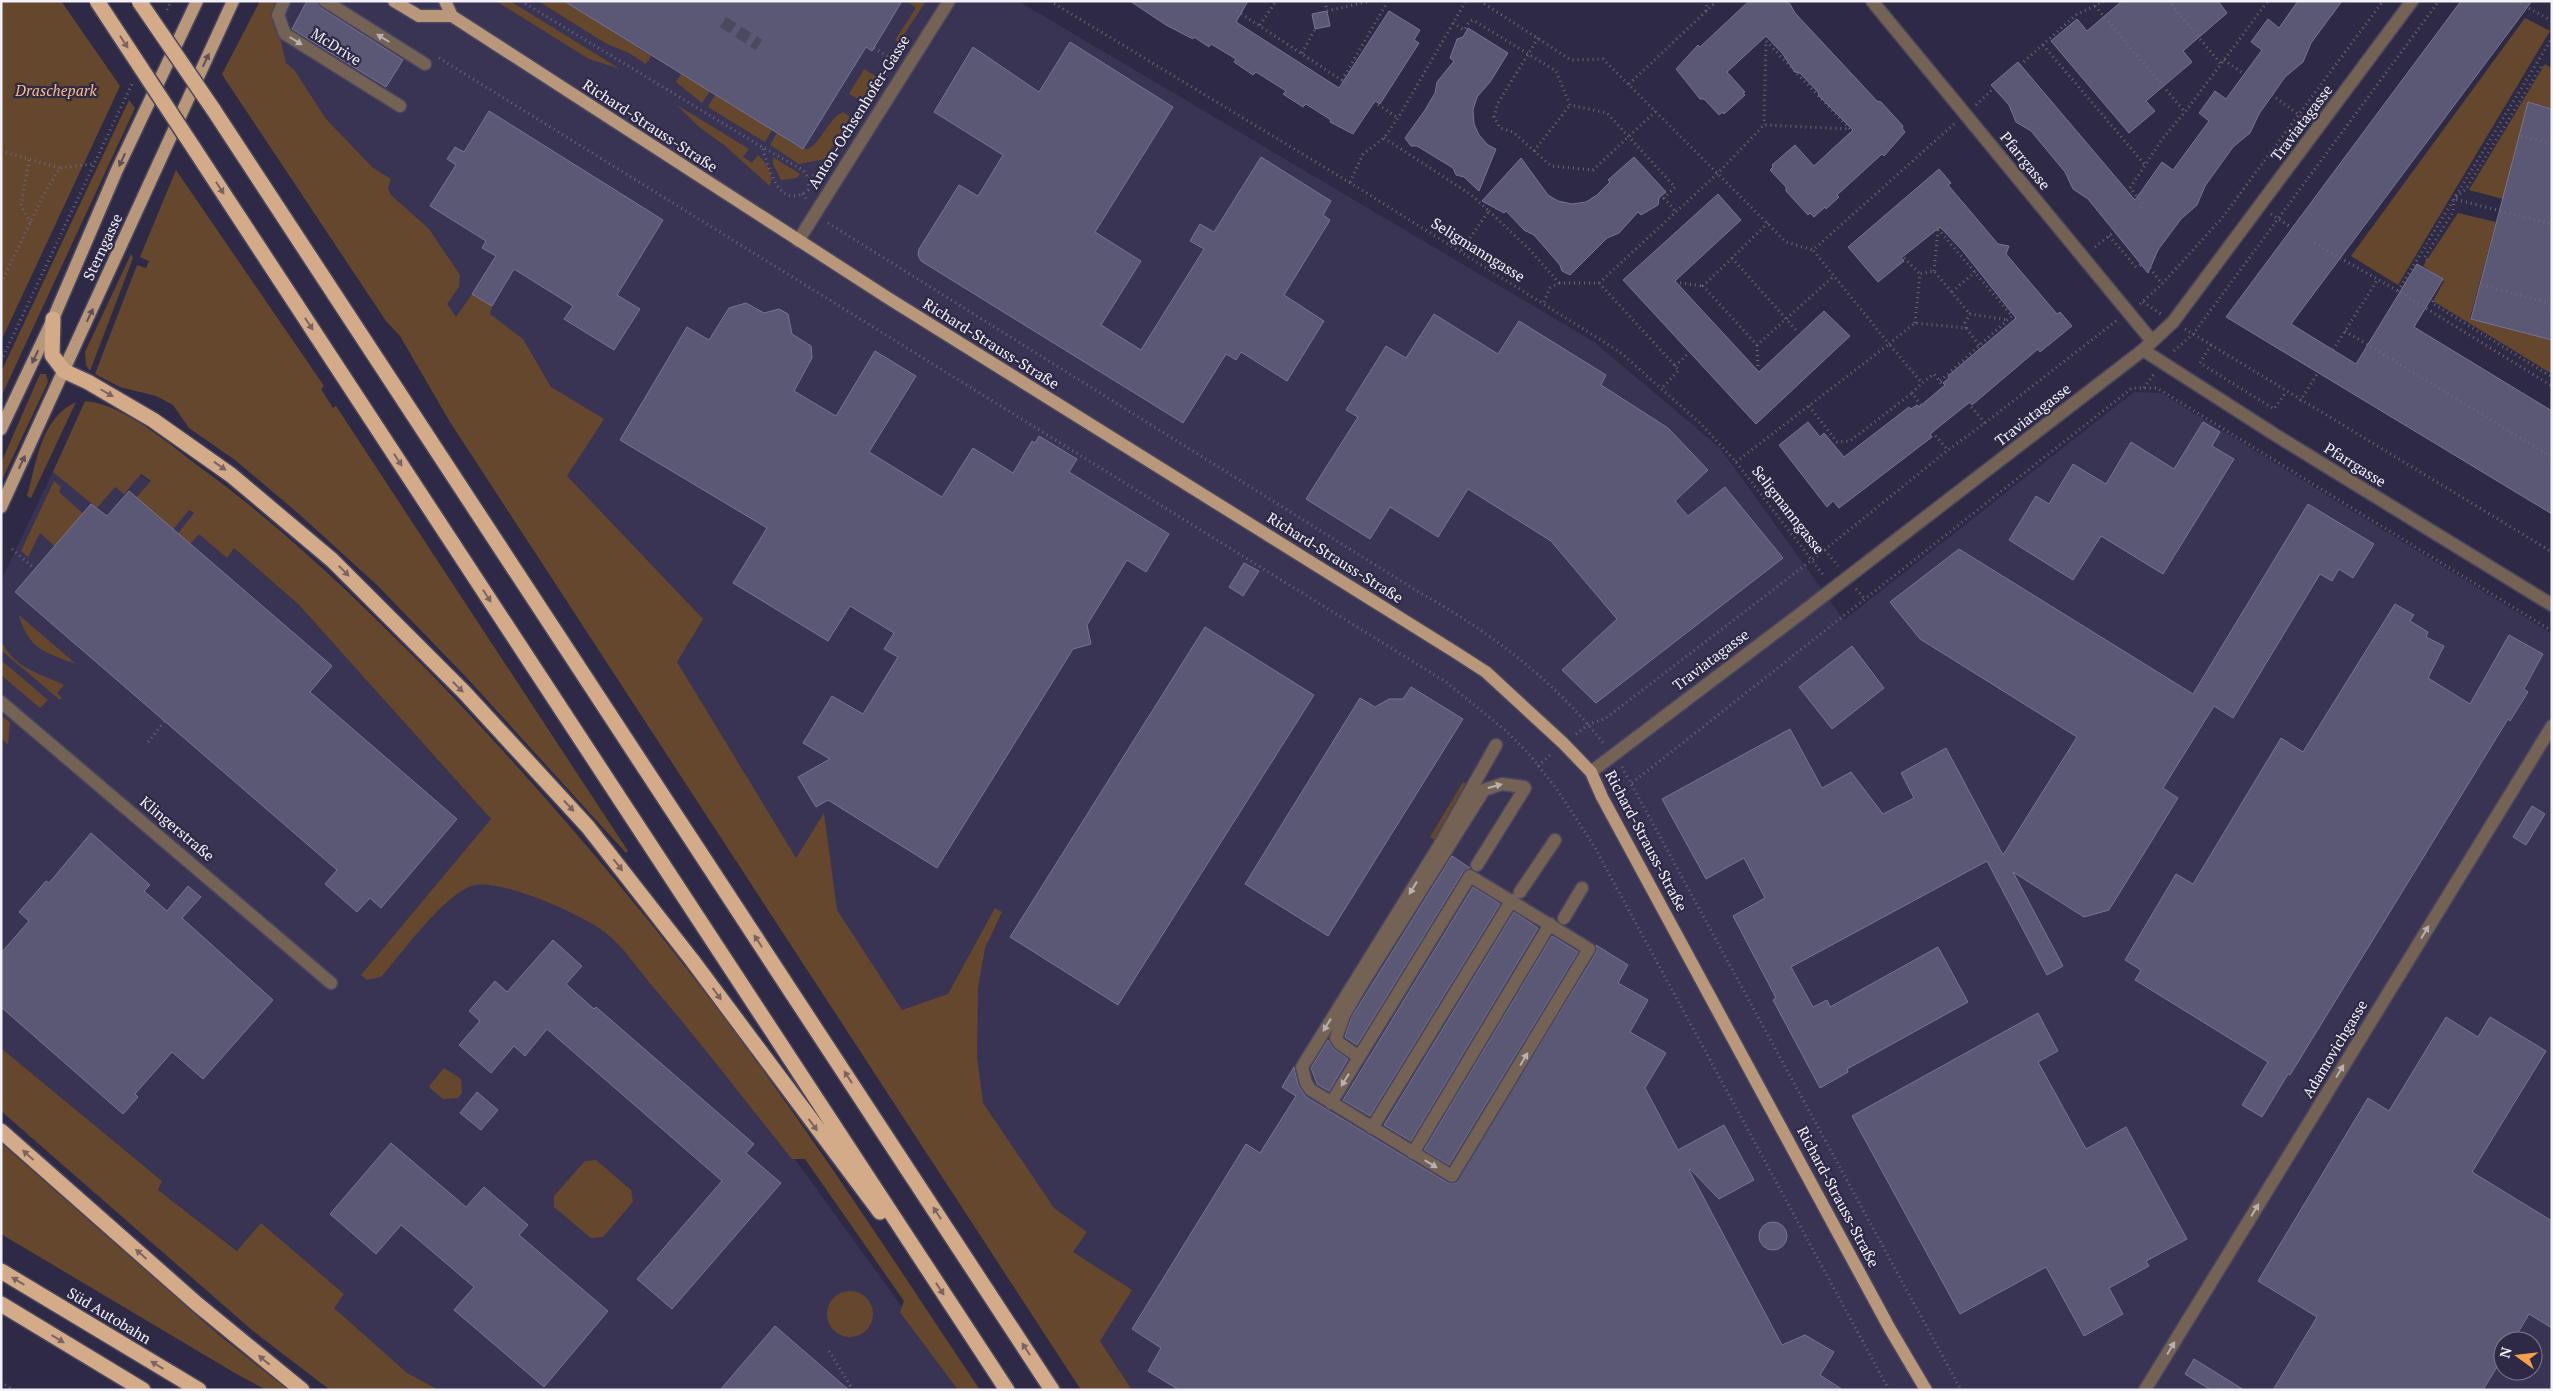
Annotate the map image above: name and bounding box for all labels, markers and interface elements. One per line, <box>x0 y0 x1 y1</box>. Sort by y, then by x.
street label: McDrive <box>308 23 365 69</box>
street label: Anton-Ochsenhofer-Gasse <box>803 31 914 192</box>
one-way arrow <box>377 33 390 43</box>
one-way arrow <box>119 35 129 49</box>
one-way arrow <box>289 37 302 46</box>
one-way arrow <box>203 53 211 67</box>
street label: Richard-Strauss-Straße <box>579 74 722 176</box>
park label: Draschepark <box>14 80 97 100</box>
street label: Traviatagasse <box>2266 80 2337 165</box>
street label: Pfarrgasse <box>1996 127 2055 194</box>
one-way arrow <box>118 153 126 168</box>
one-way arrow <box>215 181 225 195</box>
street label: Sterngasse <box>78 210 126 283</box>
street label: Seligmanngasse <box>1428 212 1529 286</box>
street label: Richard-Strauss-Straße <box>920 293 1063 393</box>
one-way arrow <box>86 308 94 322</box>
one-way arrow <box>304 317 314 331</box>
one-way arrow <box>31 350 39 364</box>
street label: Traviatagasse <box>1990 378 2074 450</box>
one-way arrow <box>100 389 115 397</box>
street label: Pfarrgasse <box>2321 437 2390 491</box>
one-way arrow <box>393 453 403 467</box>
one-way arrow <box>18 455 26 469</box>
one-way arrow <box>213 461 227 471</box>
street label: Seligmanngasse <box>1748 461 1830 558</box>
street label: Richard-Strauss-Straße <box>1264 507 1407 607</box>
one-way arrow <box>338 565 350 577</box>
one-way arrow <box>482 589 491 603</box>
street label: Traviatagasse <box>1668 624 1753 695</box>
one-way arrow <box>452 680 464 692</box>
street label: Richard-Strauss-Straße <box>1601 767 1693 914</box>
one-way arrow <box>1488 782 1503 790</box>
street label: Klingerstraße <box>136 791 219 865</box>
one-way arrow <box>563 800 575 812</box>
one-way arrow <box>613 859 623 872</box>
one-way arrow <box>1408 881 1418 894</box>
one-way arrow <box>2421 926 2430 939</box>
one-way arrow <box>754 935 763 948</box>
one-way arrow <box>712 987 722 1001</box>
street label: Adamovichgasse <box>2297 996 2371 1101</box>
one-way arrow <box>1322 1019 1331 1032</box>
one-way arrow <box>1520 1052 1529 1065</box>
one-way arrow <box>2336 1064 2345 1078</box>
one-way arrow <box>843 1070 852 1084</box>
one-way arrow <box>1340 1073 1349 1086</box>
one-way arrow <box>808 1118 819 1131</box>
street label: Richard-Strauss-Straße <box>1793 1123 1885 1270</box>
one-way arrow <box>22 1149 35 1160</box>
one-way arrow <box>1425 1160 1438 1169</box>
one-way arrow <box>2251 1203 2260 1216</box>
one-way arrow <box>932 1206 941 1220</box>
one-way arrow <box>135 1248 147 1260</box>
one-way arrow <box>12 1277 25 1286</box>
street label: Süd Autobahn <box>64 1282 155 1348</box>
one-way arrow <box>935 1282 945 1296</box>
north arrow <box>2493 1331 2543 1381</box>
one-way arrow <box>52 1334 65 1343</box>
one-way arrow <box>1021 1342 1030 1356</box>
one-way arrow <box>2166 1342 2175 1355</box>
text: N <box>2494 1345 2516 1360</box>
one-way arrow <box>257 1354 270 1365</box>
one-way arrow <box>150 1361 165 1369</box>

